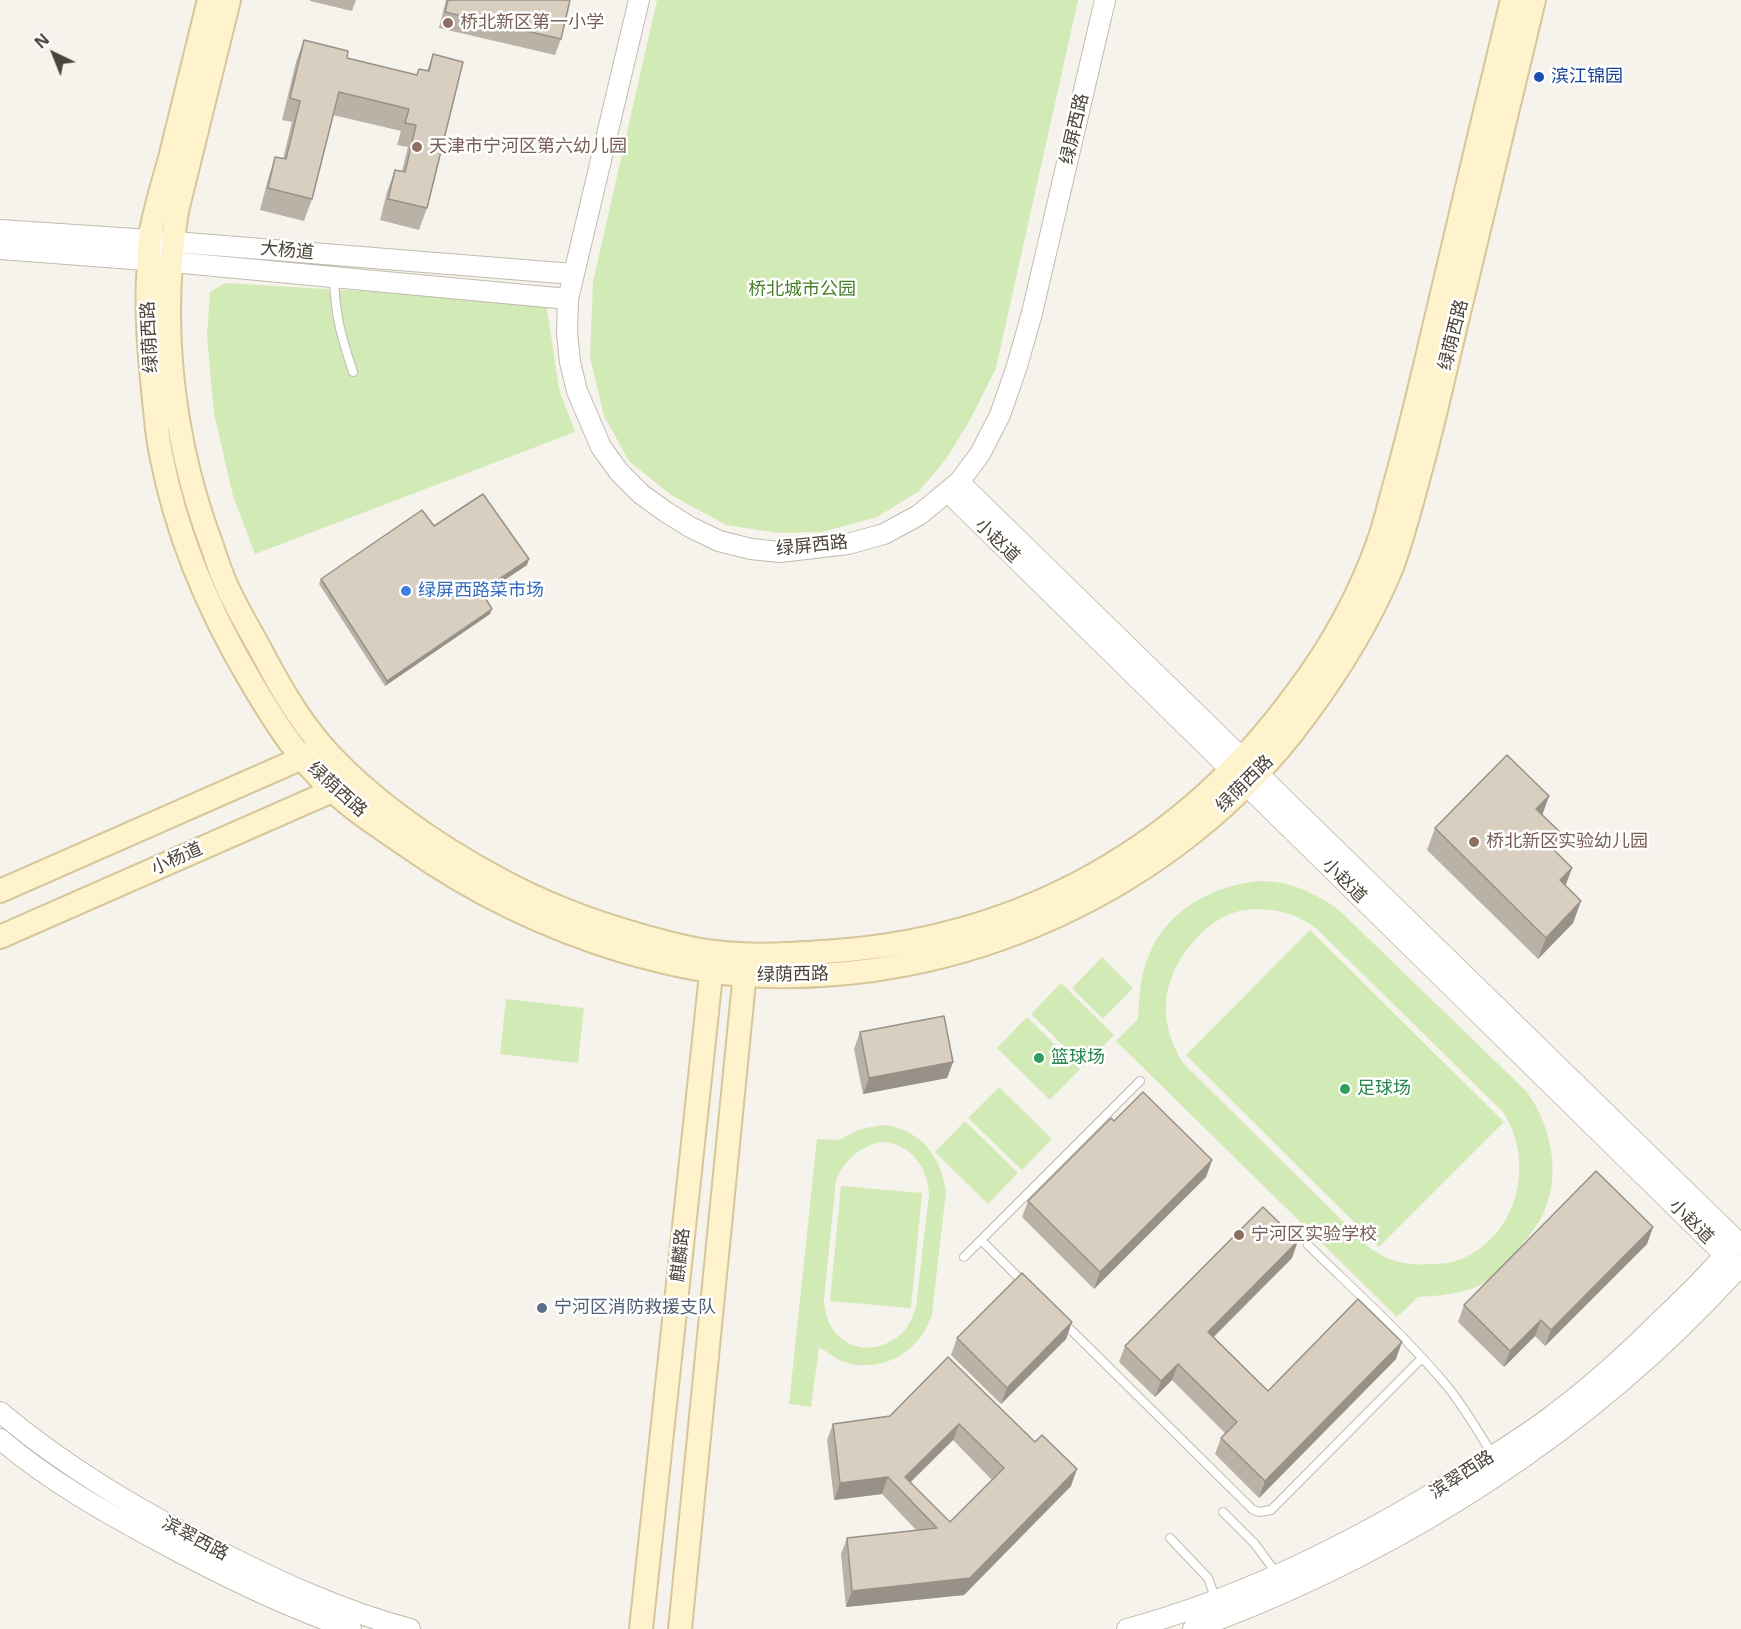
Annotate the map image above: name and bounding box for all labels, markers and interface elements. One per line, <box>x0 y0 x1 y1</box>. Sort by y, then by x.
place label: 桥北新区第一小学 <box>460 12 604 34</box>
marker: 桥北新区第一小学 <box>441 16 455 30</box>
north arrow <box>24 24 84 84</box>
text: N <box>29 28 54 53</box>
place label: 滨江锦园 <box>1551 66 1623 88</box>
marker: 滨江锦园 <box>1532 70 1546 84</box>
street label: 绿屏西路 <box>1056 91 1094 167</box>
place label: 天津市宁河区第六幼儿园 <box>429 136 627 158</box>
marker: 天津市宁河区第六幼儿园 <box>410 140 424 154</box>
street label: 大杨道 <box>259 238 315 264</box>
park label: 桥北城市公园 <box>748 279 856 301</box>
street label: 绿荫西路 <box>1435 297 1473 373</box>
street label: 绿荫西路 <box>137 300 163 374</box>
street label: 小赵道 <box>970 514 1024 568</box>
street label: 绿屏西路 <box>775 531 849 561</box>
place label: 绿屏西路菜市场 <box>418 580 544 602</box>
marker: 绿屏西路菜市场 <box>399 584 413 598</box>
street label: 绿荫西路 <box>1212 751 1278 817</box>
street label: 绿荫西路 <box>303 758 371 822</box>
place label: 桥北新区实验幼儿园 <box>1486 831 1648 853</box>
marker: 桥北新区实验幼儿园 <box>1467 835 1481 849</box>
street label: 小杨道 <box>148 838 206 880</box>
street label: 小赵道 <box>1317 854 1371 908</box>
street label: 绿荫西路 <box>757 964 829 986</box>
place label: 篮球场 <box>1051 1047 1105 1069</box>
marker: 篮球场 <box>1032 1051 1046 1065</box>
place label: 足球场 <box>1357 1078 1411 1100</box>
marker: 足球场 <box>1338 1082 1352 1096</box>
street label: 小赵道 <box>1664 1195 1718 1249</box>
place label: 宁河区实验学校 <box>1251 1224 1377 1246</box>
street label: 麒麟路 <box>667 1227 695 1283</box>
marker: 宁河区实验学校 <box>1232 1228 1246 1242</box>
place label: 宁河区消防救援支队 <box>554 1297 716 1319</box>
marker: 宁河区消防救援支队 <box>535 1301 549 1315</box>
street label: 滨翠西路 <box>1426 1446 1498 1504</box>
street label: 滨翠西路 <box>158 1513 232 1565</box>

